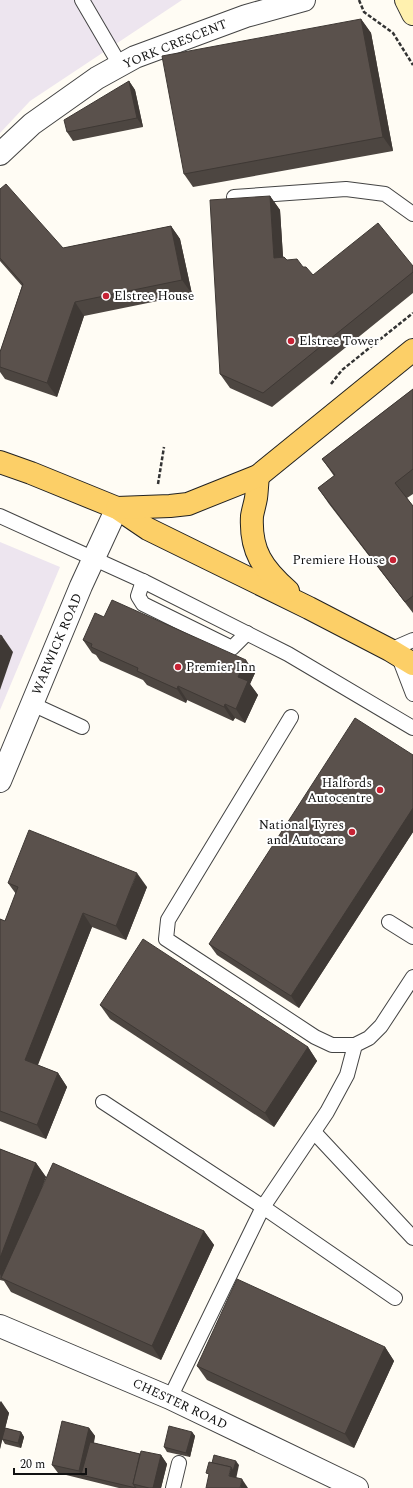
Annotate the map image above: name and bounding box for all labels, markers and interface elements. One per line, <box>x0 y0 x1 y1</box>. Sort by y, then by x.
street label: YORK CRESCENT <box>120 14 230 74</box>
place label: Elstree House <box>114 286 194 306</box>
marker: Elstree House <box>101 291 111 301</box>
place label: Elstree Tower <box>299 331 379 351</box>
marker: Elstree Tower <box>286 336 296 346</box>
place label: Premiere House <box>292 550 385 570</box>
marker: Premiere House <box>388 555 398 565</box>
street label: WARWICK ROAD <box>27 590 87 698</box>
place label: Premier Inn <box>186 657 256 677</box>
marker: Premier Inn <box>173 662 183 672</box>
place label: Halfords Autocentre <box>307 773 372 808</box>
marker: Halfords Autocentre <box>375 785 385 795</box>
place label: National Tyres and Autocare <box>259 815 344 850</box>
marker: National Tyres and Autocare <box>347 827 357 837</box>
street label: CHESTER ROAD <box>129 1373 231 1435</box>
scale bar <box>14 1450 86 1476</box>
text: 20 m <box>20 1455 45 1474</box>

